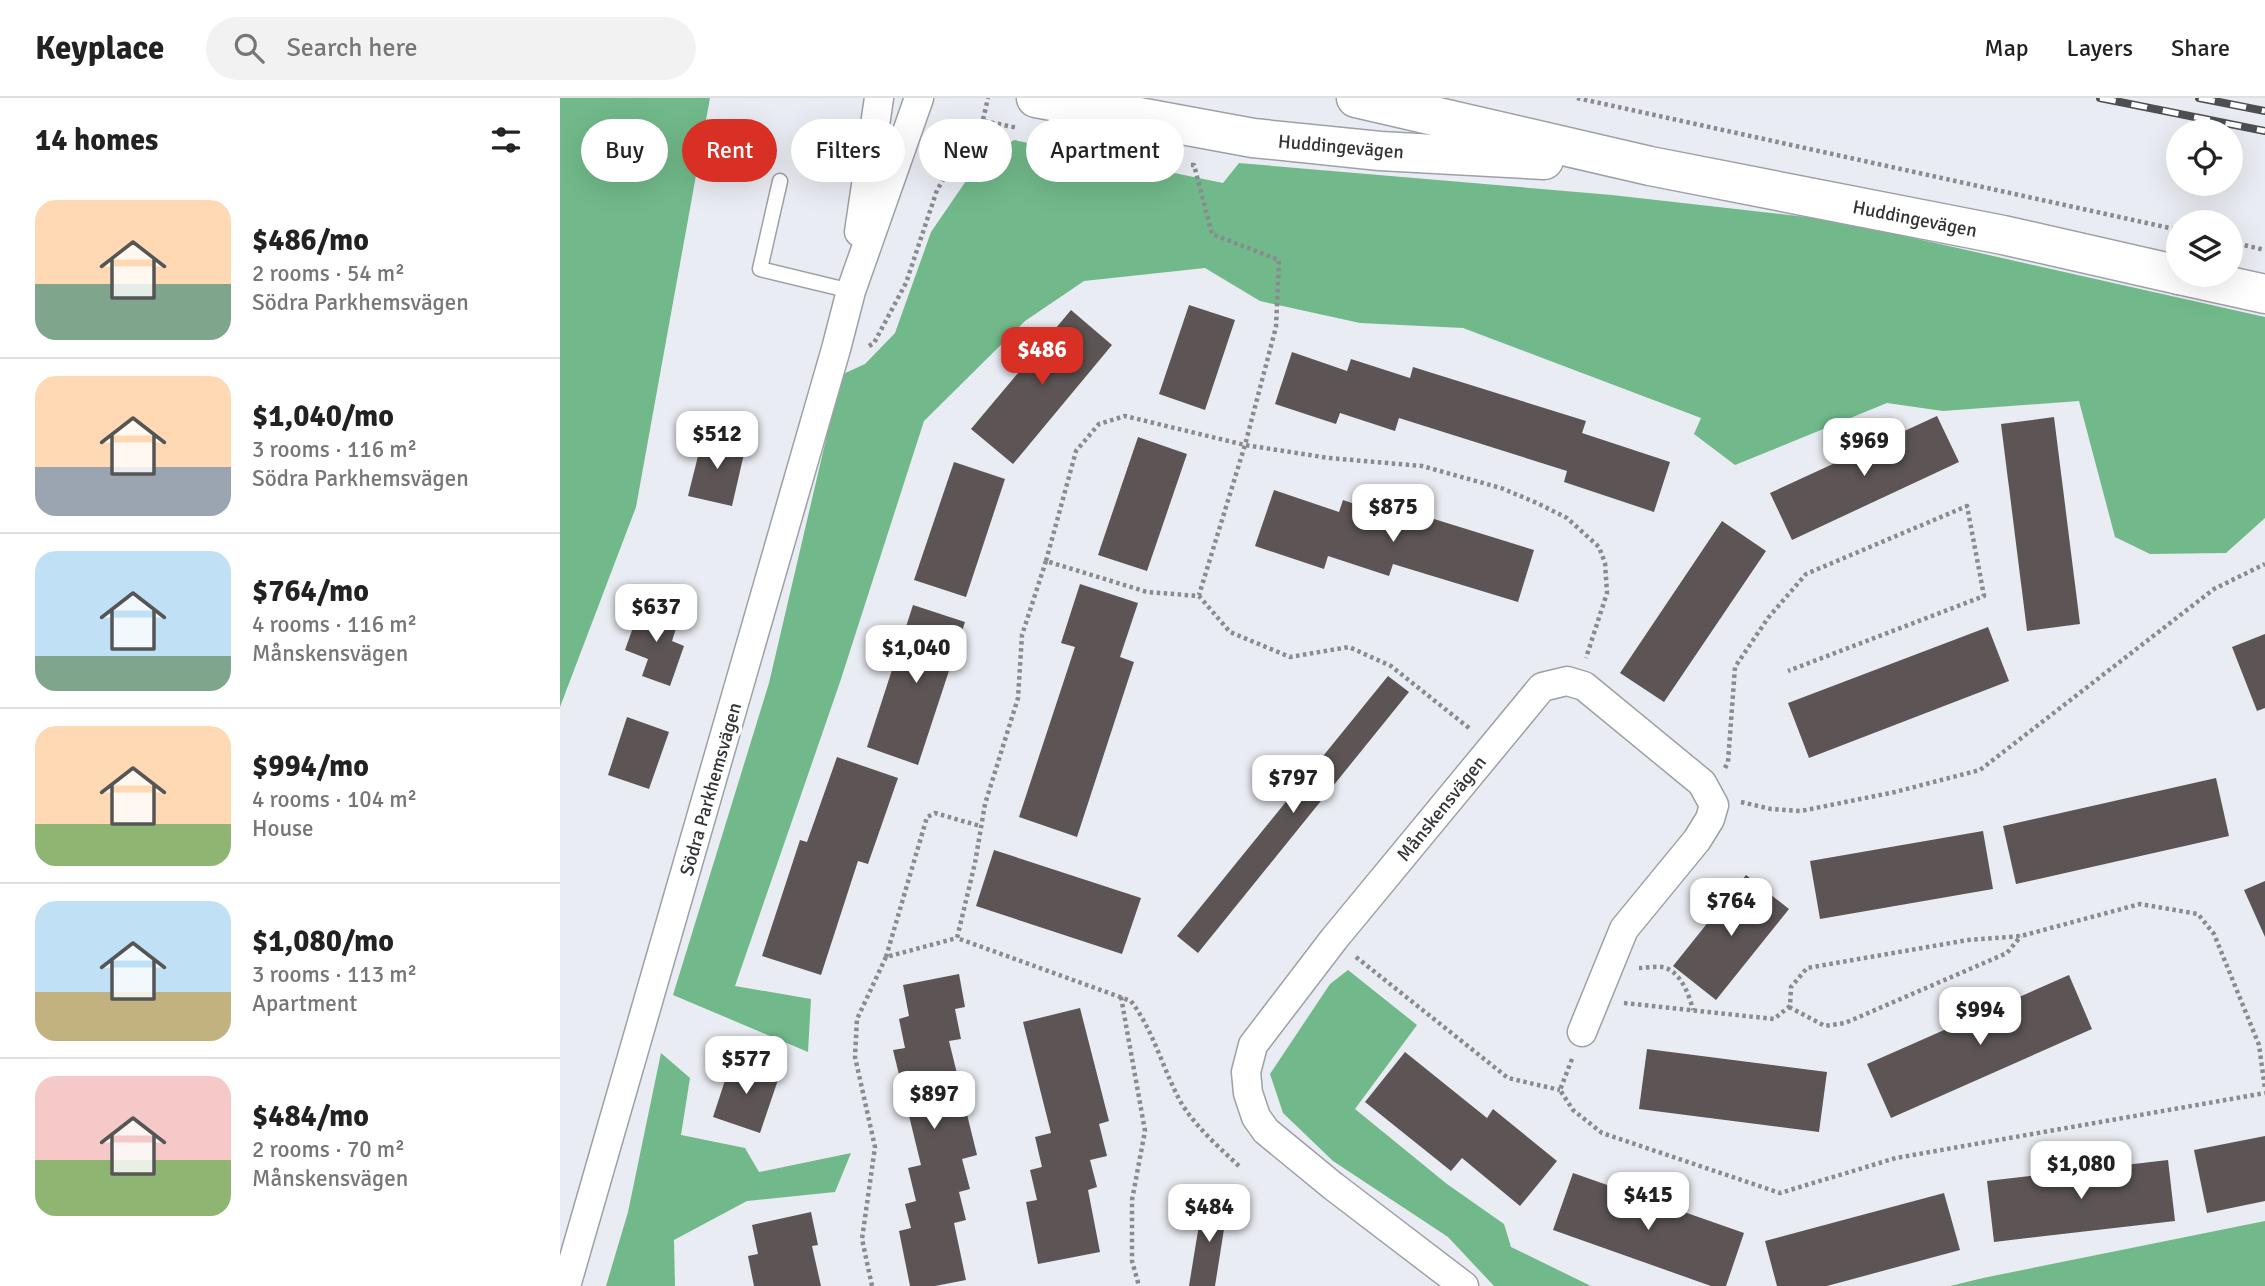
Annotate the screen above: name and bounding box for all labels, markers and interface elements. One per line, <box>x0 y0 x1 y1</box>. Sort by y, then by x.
search box <box>206 17 696 80</box>
text: Keyplace <box>35 28 164 69</box>
icon: search <box>230 29 268 67</box>
text: Search here <box>286 32 418 64</box>
text: Map <box>1984 33 2029 63</box>
text: Layers <box>2067 33 2133 63</box>
text: Share <box>2171 33 2230 63</box>
chip: Buy <box>581 119 668 182</box>
chip: Rent <box>682 119 777 182</box>
chip: Filters <box>791 119 905 182</box>
chip: New <box>919 119 1012 182</box>
chip: Apartment <box>1026 119 1184 182</box>
map controls <box>2166 119 2243 287</box>
button: locate <box>2166 119 2243 196</box>
icon: filters <box>487 121 525 159</box>
text: 14 homes <box>35 122 158 159</box>
street label: Huddingevägen <box>1277 130 1405 164</box>
street label: Huddingevägen <box>1851 195 1979 243</box>
button: layers <box>2166 210 2243 287</box>
text: $486/mo <box>252 222 369 259</box>
icon: home <box>91 228 175 312</box>
text: 2 rooms · 54 m² <box>252 259 405 288</box>
text: Södra Parkhemsvägen <box>252 288 469 317</box>
pin: $486 <box>1001 328 1083 387</box>
text: $486 <box>1017 335 1067 364</box>
text: $1,040/mo <box>252 398 394 435</box>
icon: home <box>91 404 175 488</box>
pin: $512 <box>676 412 758 471</box>
pin: $969 <box>1823 418 1905 478</box>
text: $512 <box>692 419 742 448</box>
text: $969 <box>1839 426 1889 455</box>
text: 3 rooms · 116 m² <box>252 435 417 464</box>
text: Södra Parkhemsvägen <box>252 464 469 493</box>
pin: $875 <box>1352 484 1434 544</box>
text: $875 <box>1368 492 1418 521</box>
text: $764/mo <box>252 573 369 610</box>
icon: home <box>91 579 175 663</box>
pin: $637 <box>615 584 697 644</box>
text: $637 <box>631 592 681 621</box>
text: 4 rooms · 116 m² <box>252 610 417 639</box>
pin: $1,040 <box>859 626 973 685</box>
text: $1,040 <box>882 633 950 662</box>
text: Månskensvägen <box>252 639 408 668</box>
street label: Södra Parkhemsvägen <box>675 700 747 879</box>
text: $994/mo <box>252 748 369 785</box>
street label: Månskensvägen <box>1392 751 1492 866</box>
icon: home <box>91 754 175 838</box>
pin: $797 <box>1252 756 1334 815</box>
text: $797 <box>1268 763 1318 792</box>
text: 4 rooms · 104 m² <box>252 785 417 814</box>
text: House <box>252 814 314 843</box>
pin: $764 <box>1690 878 1772 938</box>
text: $764 <box>1706 886 1756 915</box>
text: $1,080/mo <box>252 923 394 960</box>
icon: home <box>91 929 175 1013</box>
text: 3 rooms · 113 m² <box>252 960 417 989</box>
pin: $994 <box>1939 988 2021 1047</box>
text: Apartment <box>252 989 357 1018</box>
text: $994 <box>1955 995 2005 1024</box>
pin: $577 <box>705 1037 787 1096</box>
text: $577 <box>721 1044 771 1073</box>
pin: $897 <box>893 1072 975 1131</box>
text: $897 <box>909 1079 959 1108</box>
text: $484/mo <box>252 1098 369 1135</box>
icon: home <box>91 1104 175 1188</box>
text: 2 rooms · 70 m² <box>252 1135 405 1164</box>
pin: $1,080 <box>2024 1142 2138 1201</box>
text: $1,080 <box>2047 1149 2115 1178</box>
text: Månskensvägen <box>252 1164 408 1193</box>
pin: $415 <box>1607 1172 1689 1232</box>
text: $415 <box>1623 1180 1673 1209</box>
pin: $484 <box>1168 1184 1250 1244</box>
text: $484 <box>1184 1192 1234 1221</box>

